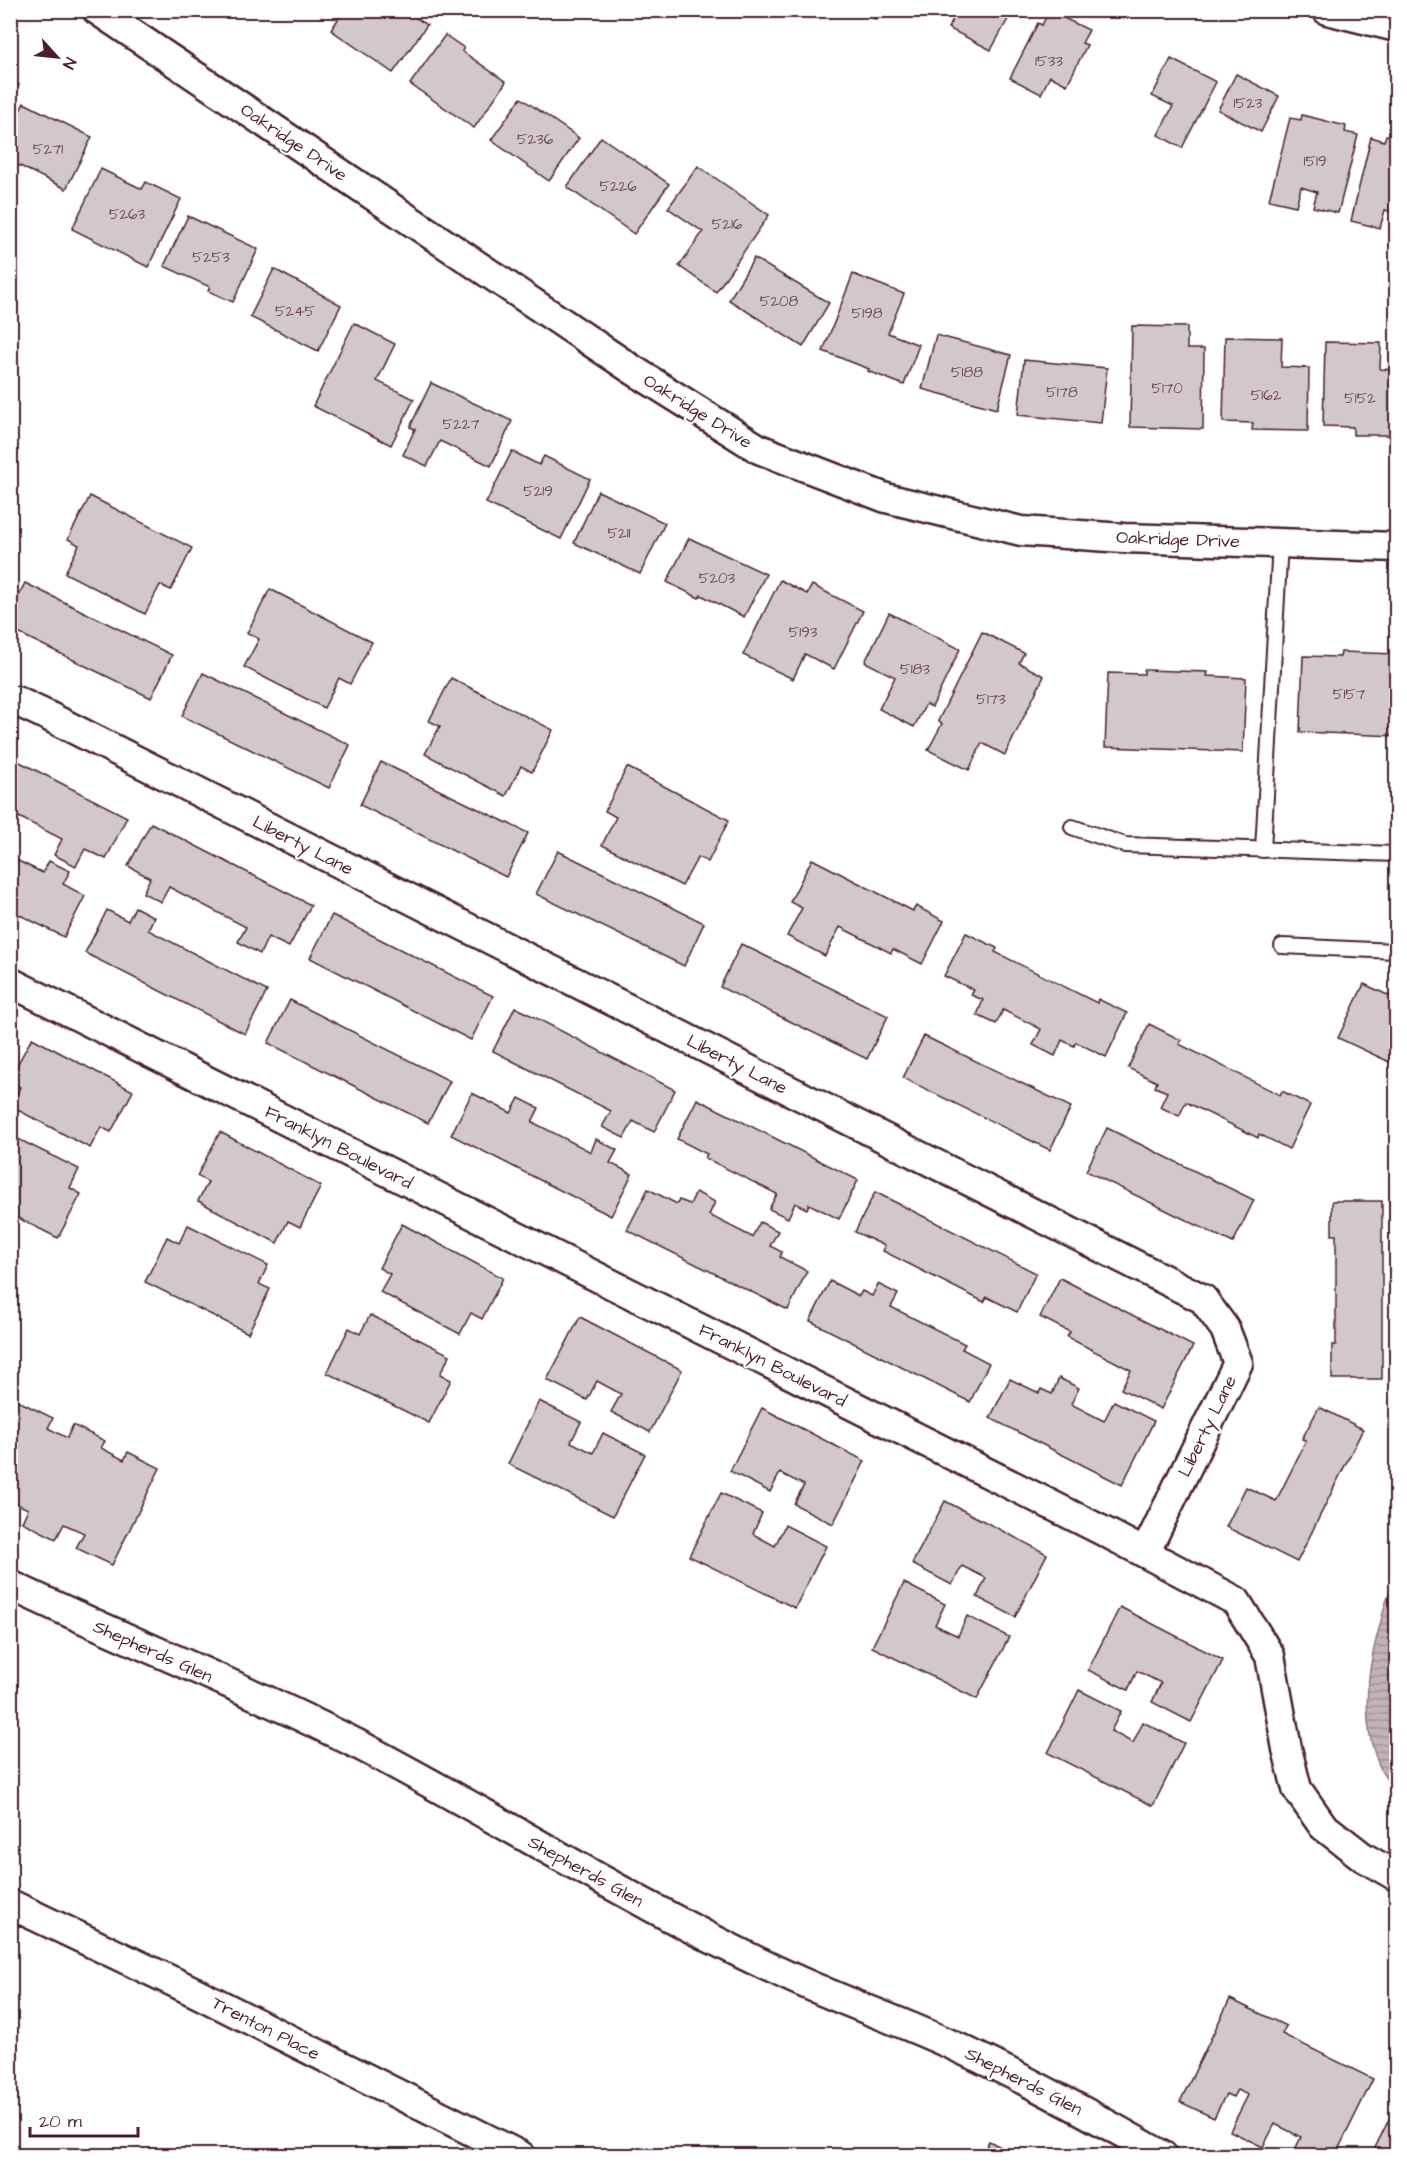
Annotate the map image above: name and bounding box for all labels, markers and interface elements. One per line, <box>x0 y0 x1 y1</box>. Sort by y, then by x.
north arrow <box>27 27 87 87</box>
house number: 1533 <box>1035 51 1063 72</box>
text: N <box>57 54 82 73</box>
house number: 1523 <box>1234 93 1263 114</box>
street label: Oakridge Drive <box>235 97 352 188</box>
house number: 5236 <box>517 129 554 150</box>
house number: 5271 <box>33 139 63 160</box>
house number: 1519 <box>1304 151 1327 172</box>
house number: 5226 <box>599 176 637 197</box>
house number: 5263 <box>109 204 145 225</box>
house number: 5216 <box>712 214 743 235</box>
house number: 5253 <box>192 247 230 268</box>
house number: 5208 <box>760 291 798 312</box>
house number: 5245 <box>275 301 315 322</box>
house number: 5198 <box>852 303 883 324</box>
house number: 5188 <box>951 362 983 383</box>
street label: Oakridge Drive <box>638 368 757 456</box>
house number: 5170 <box>1151 378 1183 399</box>
house number: 5178 <box>1046 382 1078 403</box>
house number: 5162 <box>1251 385 1282 406</box>
house number: 5152 <box>1344 388 1376 409</box>
house number: 5227 <box>442 414 480 435</box>
house number: 5219 <box>523 481 553 502</box>
house number: 5211 <box>607 523 631 544</box>
street label: Oakridge Drive <box>1116 525 1241 555</box>
house number: 5203 <box>699 568 736 589</box>
house number: 5193 <box>789 622 818 643</box>
house number: 5183 <box>900 659 930 680</box>
house number: 5157 <box>1333 684 1365 705</box>
house number: 5173 <box>976 689 1006 710</box>
street label: Liberty Lane <box>248 809 358 882</box>
street label: Liberty Lane <box>682 1028 792 1101</box>
street label: Franklyn Boulevard <box>260 1099 417 1196</box>
street label: Franklyn Boulevard <box>694 1317 851 1414</box>
street label: Liberty Lane <box>1172 1371 1244 1481</box>
street label: Shepherds Glen <box>89 1614 216 1689</box>
street label: Shepherds Glen <box>524 1829 648 1913</box>
street label: Trenton Place <box>207 1991 324 2067</box>
street label: Shepherds Glen <box>961 2041 1087 2122</box>
scale bar <box>30 2100 138 2138</box>
text: 20 m <box>39 2109 82 2134</box>

